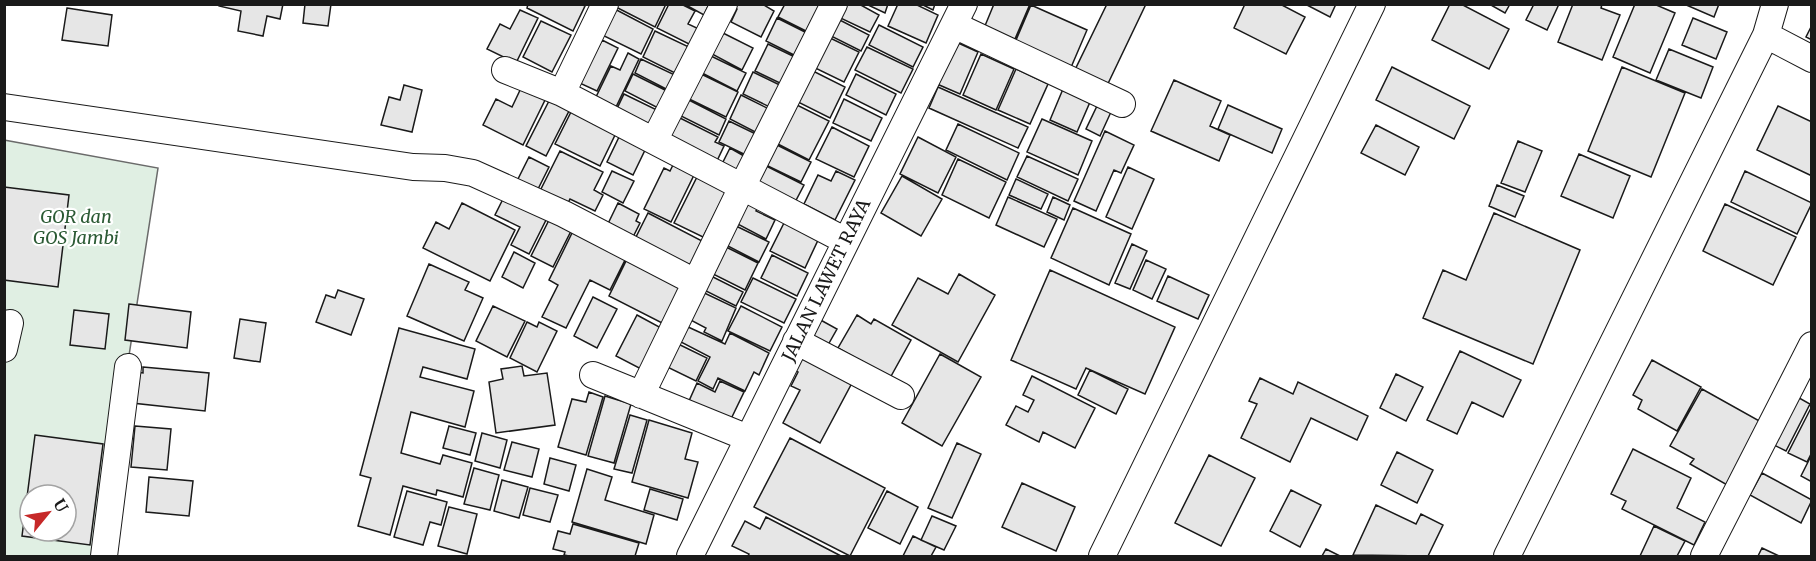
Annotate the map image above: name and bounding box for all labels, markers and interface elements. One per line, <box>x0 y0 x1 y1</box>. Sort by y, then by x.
street label: JALAN LAWET RAYA <box>776 195 876 366</box>
park label: GOR dan GOS Jambi <box>33 205 119 249</box>
north arrow <box>18 483 78 543</box>
text: U <box>49 495 73 516</box>

